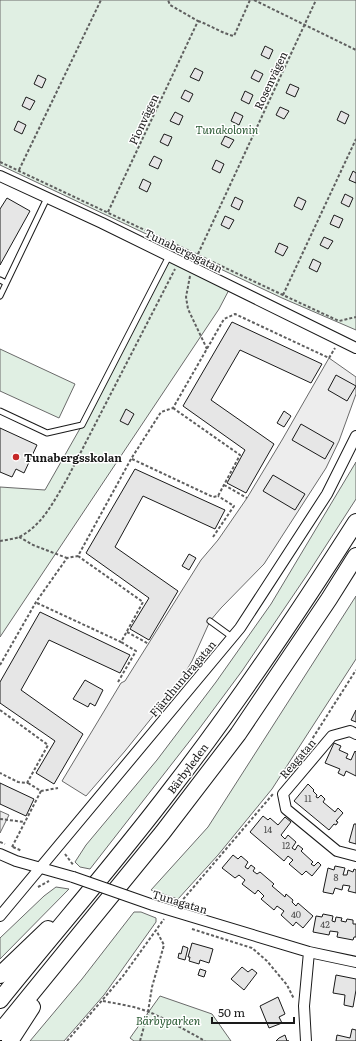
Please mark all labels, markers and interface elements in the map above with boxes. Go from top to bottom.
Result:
street label: Rosenvägen [250,48,290,112]
street label: Pionvägen [124,91,162,147]
park label: Tunakolonin [196,121,259,137]
street label: Tunabergsgatan [142,224,226,276]
place label: Tunabergsskolan [24,449,122,465]
marker: Tunabergsskolan [11,452,21,462]
street label: Fjärdhundragatan [145,636,219,720]
street label: Reagatan [275,735,319,781]
street label: Bärbyleden [163,739,211,797]
house number: 11 [304,791,312,805]
house number: 14 [264,822,272,836]
house number: 12 [282,838,291,852]
house number: 8 [334,870,339,884]
street label: Tunagatan [150,885,210,917]
house number: 40 [291,907,301,921]
house number: 42 [320,917,330,931]
scale bar [212,999,294,1025]
text: 50 m [218,1003,245,1021]
park label: Bärbyparken [136,1012,201,1028]

